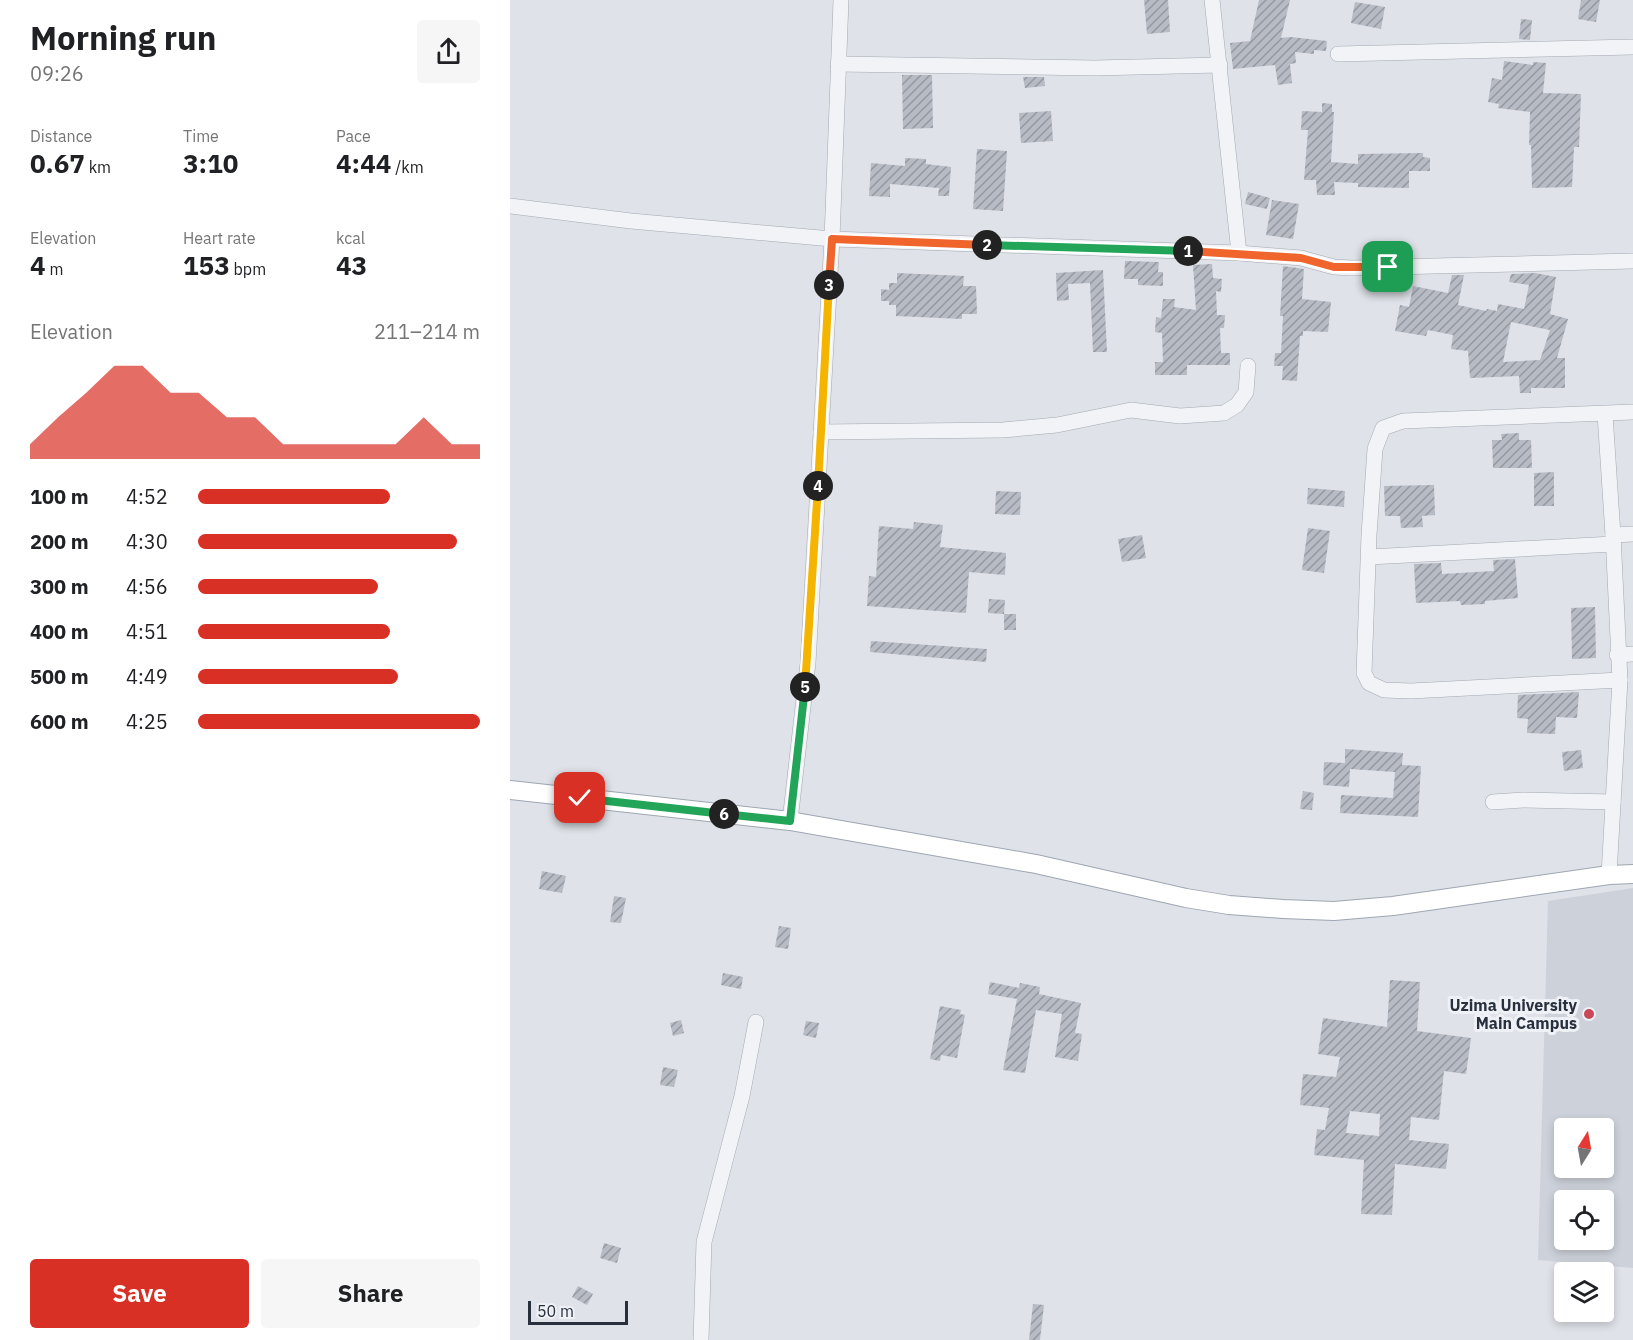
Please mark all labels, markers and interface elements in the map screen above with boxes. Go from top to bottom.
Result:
text: Morning run [30,16,216,59]
button: share [417,20,480,83]
text: 09:26 [30,60,84,87]
text: Distance [30,126,92,146]
text: Time [183,126,219,146]
text: Pace [336,126,371,146]
text: 0.67 [30,146,85,180]
text: 3:10 [183,146,238,180]
text: 4:44 [336,146,391,180]
text: km [85,157,111,177]
text: /km [391,157,424,177]
text: Elevation [30,228,96,248]
text: Heart rate [183,228,256,248]
text: kcal [336,228,365,248]
pin: 2 [972,230,1002,260]
text: 2 [982,235,992,255]
pin: 1 [1173,236,1203,266]
text: 1 [1183,241,1193,261]
pin [1362,241,1413,292]
text: 4 [30,248,46,282]
text: 153 [183,248,230,282]
text: 43 [336,248,367,282]
icon: arrive [1371,250,1404,283]
text: m [46,259,63,279]
text: bpm [230,259,266,279]
pin: 3 [814,270,844,300]
text: 3 [824,275,834,295]
text: Elevation [30,318,113,345]
text: 211–214 m [374,318,480,345]
pin: 4 [803,471,833,501]
text: 4 [813,476,823,496]
text: 100 m [30,483,89,510]
text: 4:52 [126,483,168,510]
text: 200 m [30,528,89,555]
text: 4:30 [126,528,168,555]
text: 300 m [30,573,89,600]
text: 4:56 [126,573,168,600]
text: 400 m [30,618,89,645]
text: 4:51 [126,618,168,645]
text: 500 m [30,663,89,690]
text: 4:49 [126,663,168,690]
pin: 5 [790,672,820,702]
text: 5 [800,677,810,697]
text: 600 m [30,708,89,735]
text: 4:25 [126,708,168,735]
pin [554,772,605,823]
icon: check [563,781,596,814]
pin: 6 [709,799,739,829]
text: 6 [719,804,729,824]
place label: Uzima University Main Campus [1449,995,1577,1033]
marker: Uzima University Main Campus [1582,1007,1596,1021]
north arrow [1554,1118,1614,1178]
map controls [1554,1118,1614,1322]
button: locate [1554,1190,1614,1250]
button: Save [30,1259,249,1328]
button: Share [261,1259,480,1328]
button: layers [1554,1262,1614,1322]
scale bar [528,1298,628,1326]
text: 50 m [537,1301,574,1321]

